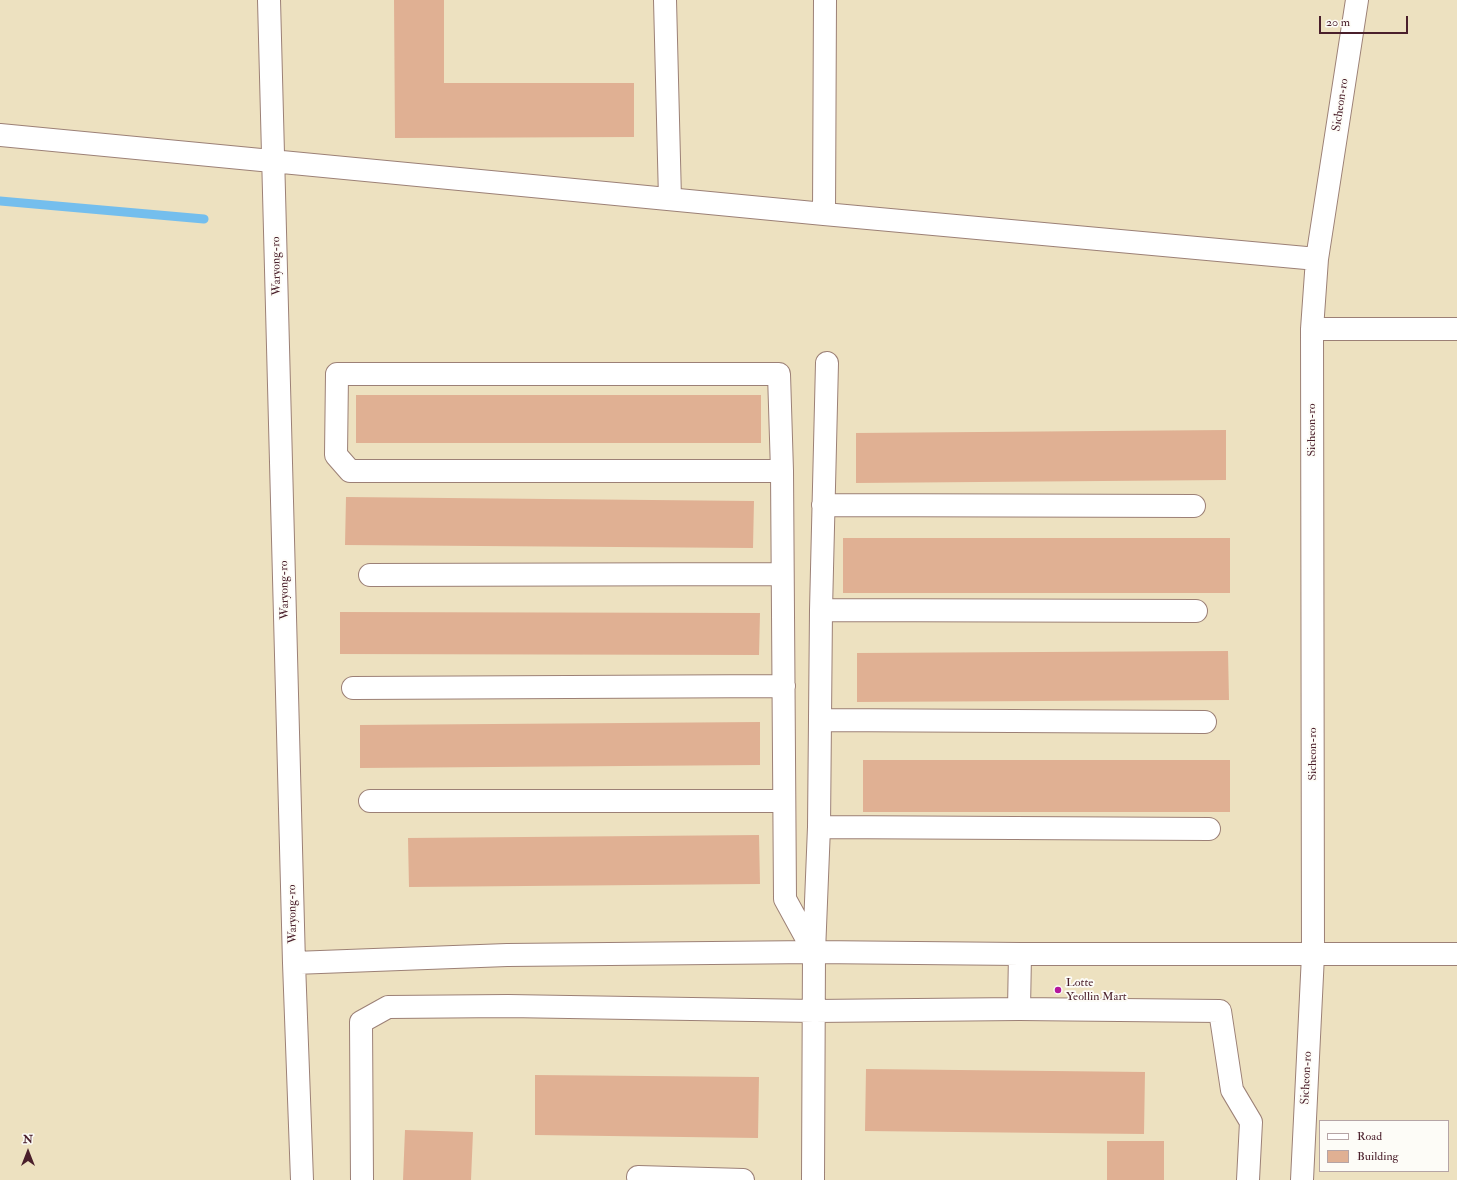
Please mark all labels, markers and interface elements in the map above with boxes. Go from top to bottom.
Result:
scale bar [1321,8,1410,34]
text: 20 m [1326,15,1350,30]
street label: Sicheon-ro [1330,78,1352,132]
street label: Waryong-ro [269,236,285,296]
street label: Sicheon-ro [1305,403,1319,457]
street label: Waryong-ro [277,560,293,620]
street label: Sicheon-ro [1306,727,1320,781]
street label: Waryong-ro [285,884,301,944]
place label: Lotte Yeollin Mart [1066,976,1127,1004]
marker: Lotte Yeollin Mart [1053,985,1063,995]
street label: Sicheon-ro [1298,1051,1316,1105]
legend [1319,1120,1449,1172]
text: Road [1357,1129,1382,1144]
north arrow [8,1132,48,1172]
text: N [23,1133,33,1146]
text: Building [1357,1149,1398,1164]

